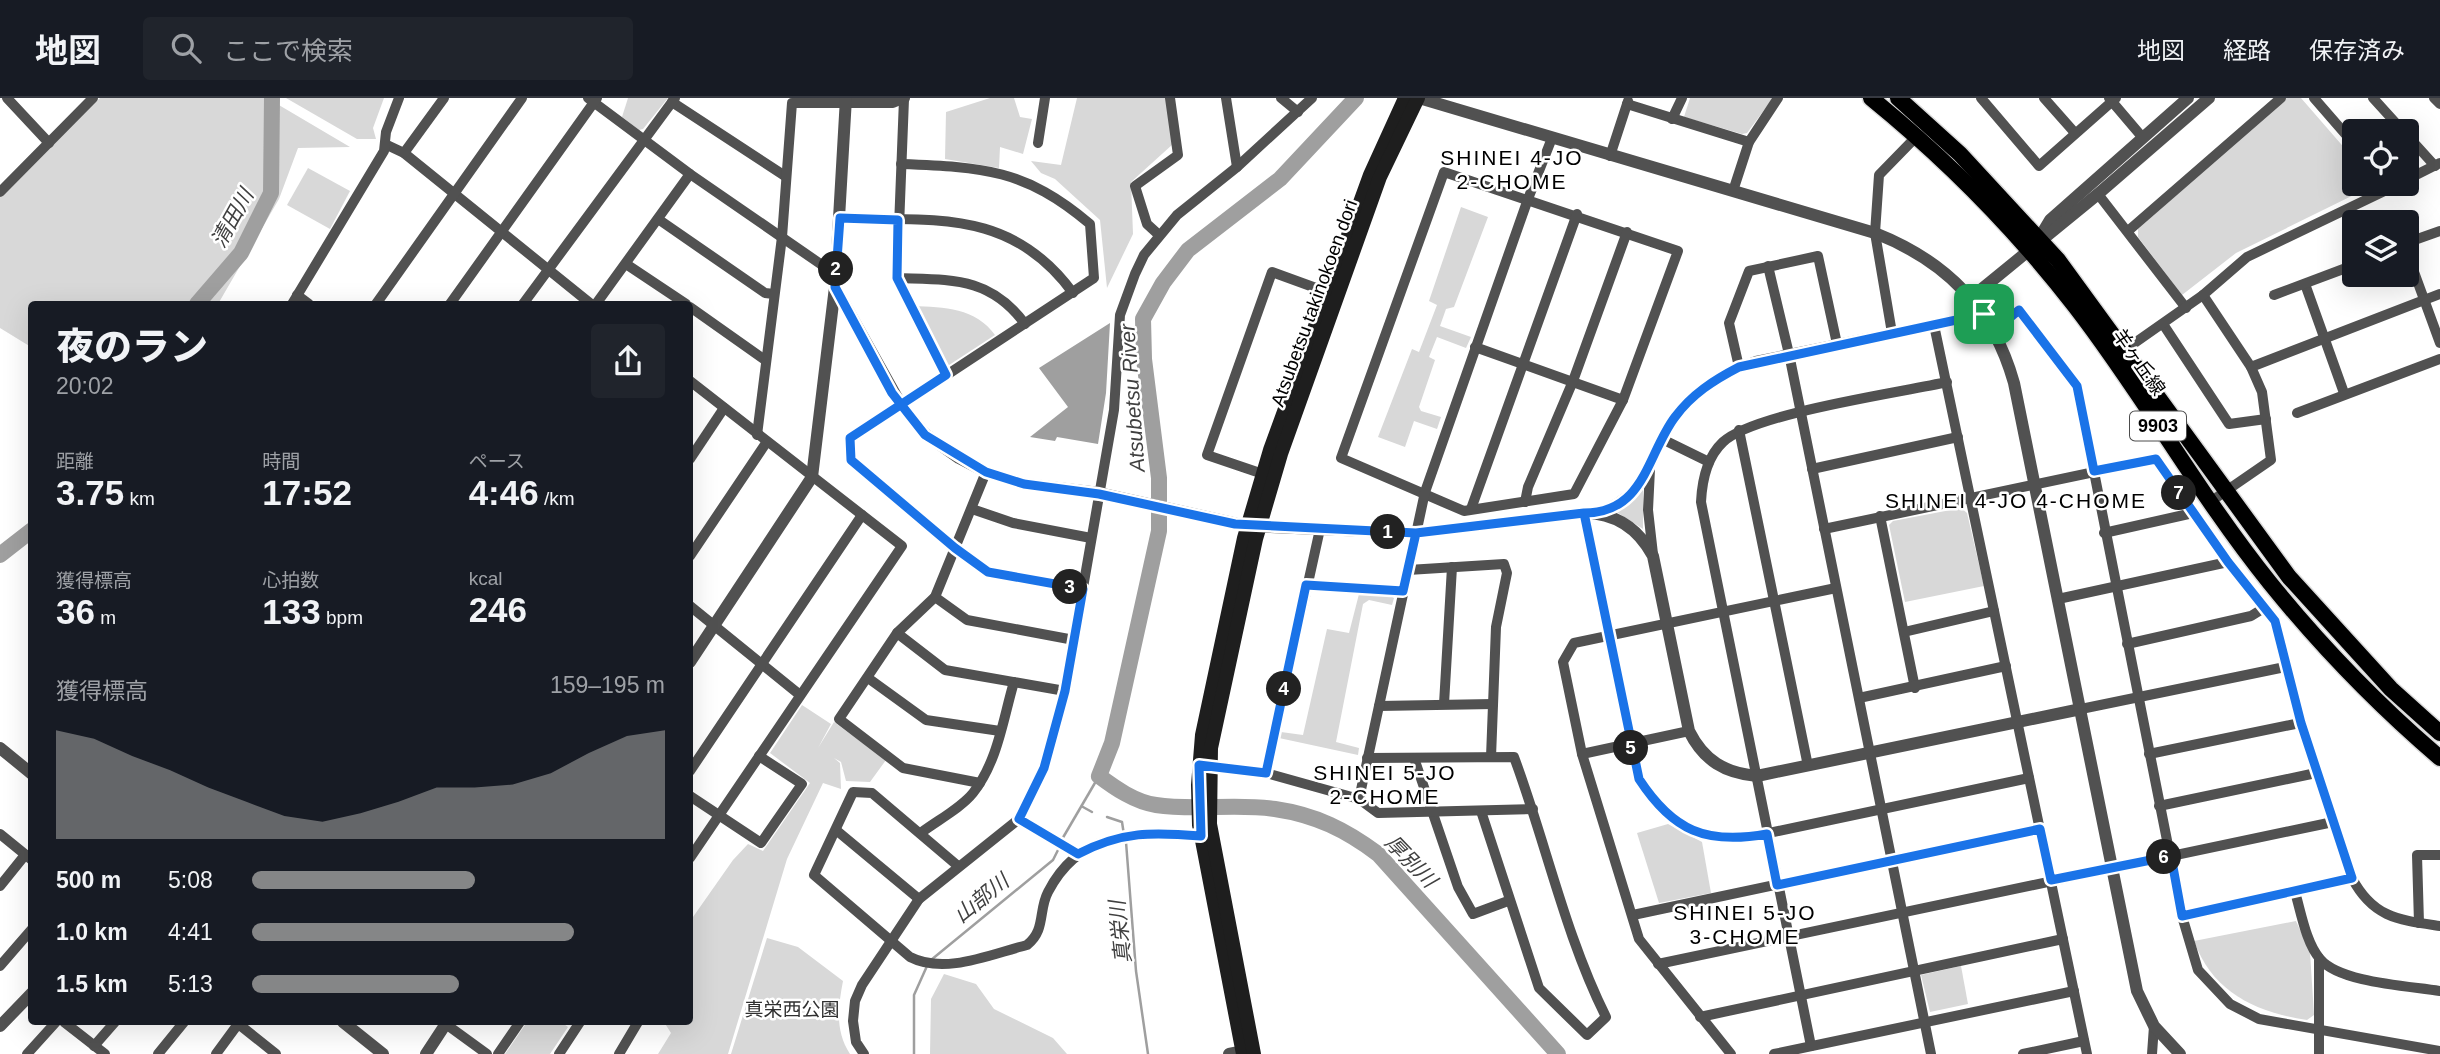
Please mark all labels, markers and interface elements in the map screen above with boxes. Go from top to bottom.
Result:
search box [143,17,633,80]
icon: search [167,29,205,67]
text: 地図 [35,32,101,69]
text: ここで検索 [223,36,353,66]
text: 地図 [2137,37,2185,64]
text: 経路 [2223,37,2271,64]
text: 保存済み [2309,37,2405,64]
map controls [2342,119,2419,287]
button: locate [2342,119,2419,196]
district label: SHINEI 4-JO 2-CHOME [1440,146,1584,193]
water label: 清田川 [207,183,258,251]
street label: Atsubetsu takinokoen dori [1267,197,1361,409]
button: layers [2342,210,2419,287]
pin: 2 [818,252,854,286]
text: 2 [830,258,841,279]
pin [1954,284,2014,344]
icon: arrive [1965,295,2003,333]
water label: Atsubetsu River [1115,322,1149,475]
button: share [591,324,665,398]
street label: 羊ヶ丘線 [2109,325,2169,399]
text: 夜のラン [56,326,208,368]
text: 20:02 [56,373,114,399]
road number: 9903 [2130,412,2186,440]
text: 距離 [56,451,94,472]
text: 時間 [262,451,300,472]
text: ペース [469,451,525,472]
text: 3.75 [56,473,124,512]
text: 17:52 [262,473,352,512]
text: 4:46 [469,473,539,512]
pin: 7 [2162,476,2196,510]
text: 7 [2173,482,2184,503]
text: km [124,488,155,509]
text: /km [539,488,575,509]
district label: SHINEI 4-JO 4-CHOME [1885,489,2147,512]
pin: 1 [1370,514,1406,550]
text: 1 [1382,521,1393,542]
text: kcal [469,568,502,589]
text: 獲得標高 [56,570,132,591]
text: 心拍数 [262,570,319,591]
pin: 3 [1052,570,1088,604]
text: 3 [1064,576,1075,597]
text: 246 [469,590,527,629]
text: 36 [56,592,95,631]
text: 133 [262,592,321,631]
text: m [95,607,116,628]
text: bpm [321,607,363,628]
text: 159–195 m [550,672,665,698]
pin: 4 [1266,672,1302,706]
text: 獲得標高 [56,678,148,704]
text: 4 [1278,678,1289,699]
pin: 5 [1614,730,1648,766]
text: 5 [1625,737,1636,758]
district label: SHINEI 5-JO 2-CHOME [1313,761,1457,808]
water label: 厚別川 [1381,830,1443,893]
pin: 6 [2146,840,2182,874]
text: 6 [2158,846,2169,867]
text: 500 m [56,867,121,893]
text: 5:08 [168,867,213,893]
water label: 山部川 [949,868,1014,927]
water label: 真栄川 [1105,897,1135,965]
district label: SHINEI 5-JO 3-CHOME [1673,901,1817,948]
text: 1.0 km [56,919,128,945]
text: 4:41 [168,919,213,945]
text: 1.5 km [56,971,128,997]
text: 5:13 [168,971,213,997]
park label: 真栄西公園 [744,999,840,1020]

